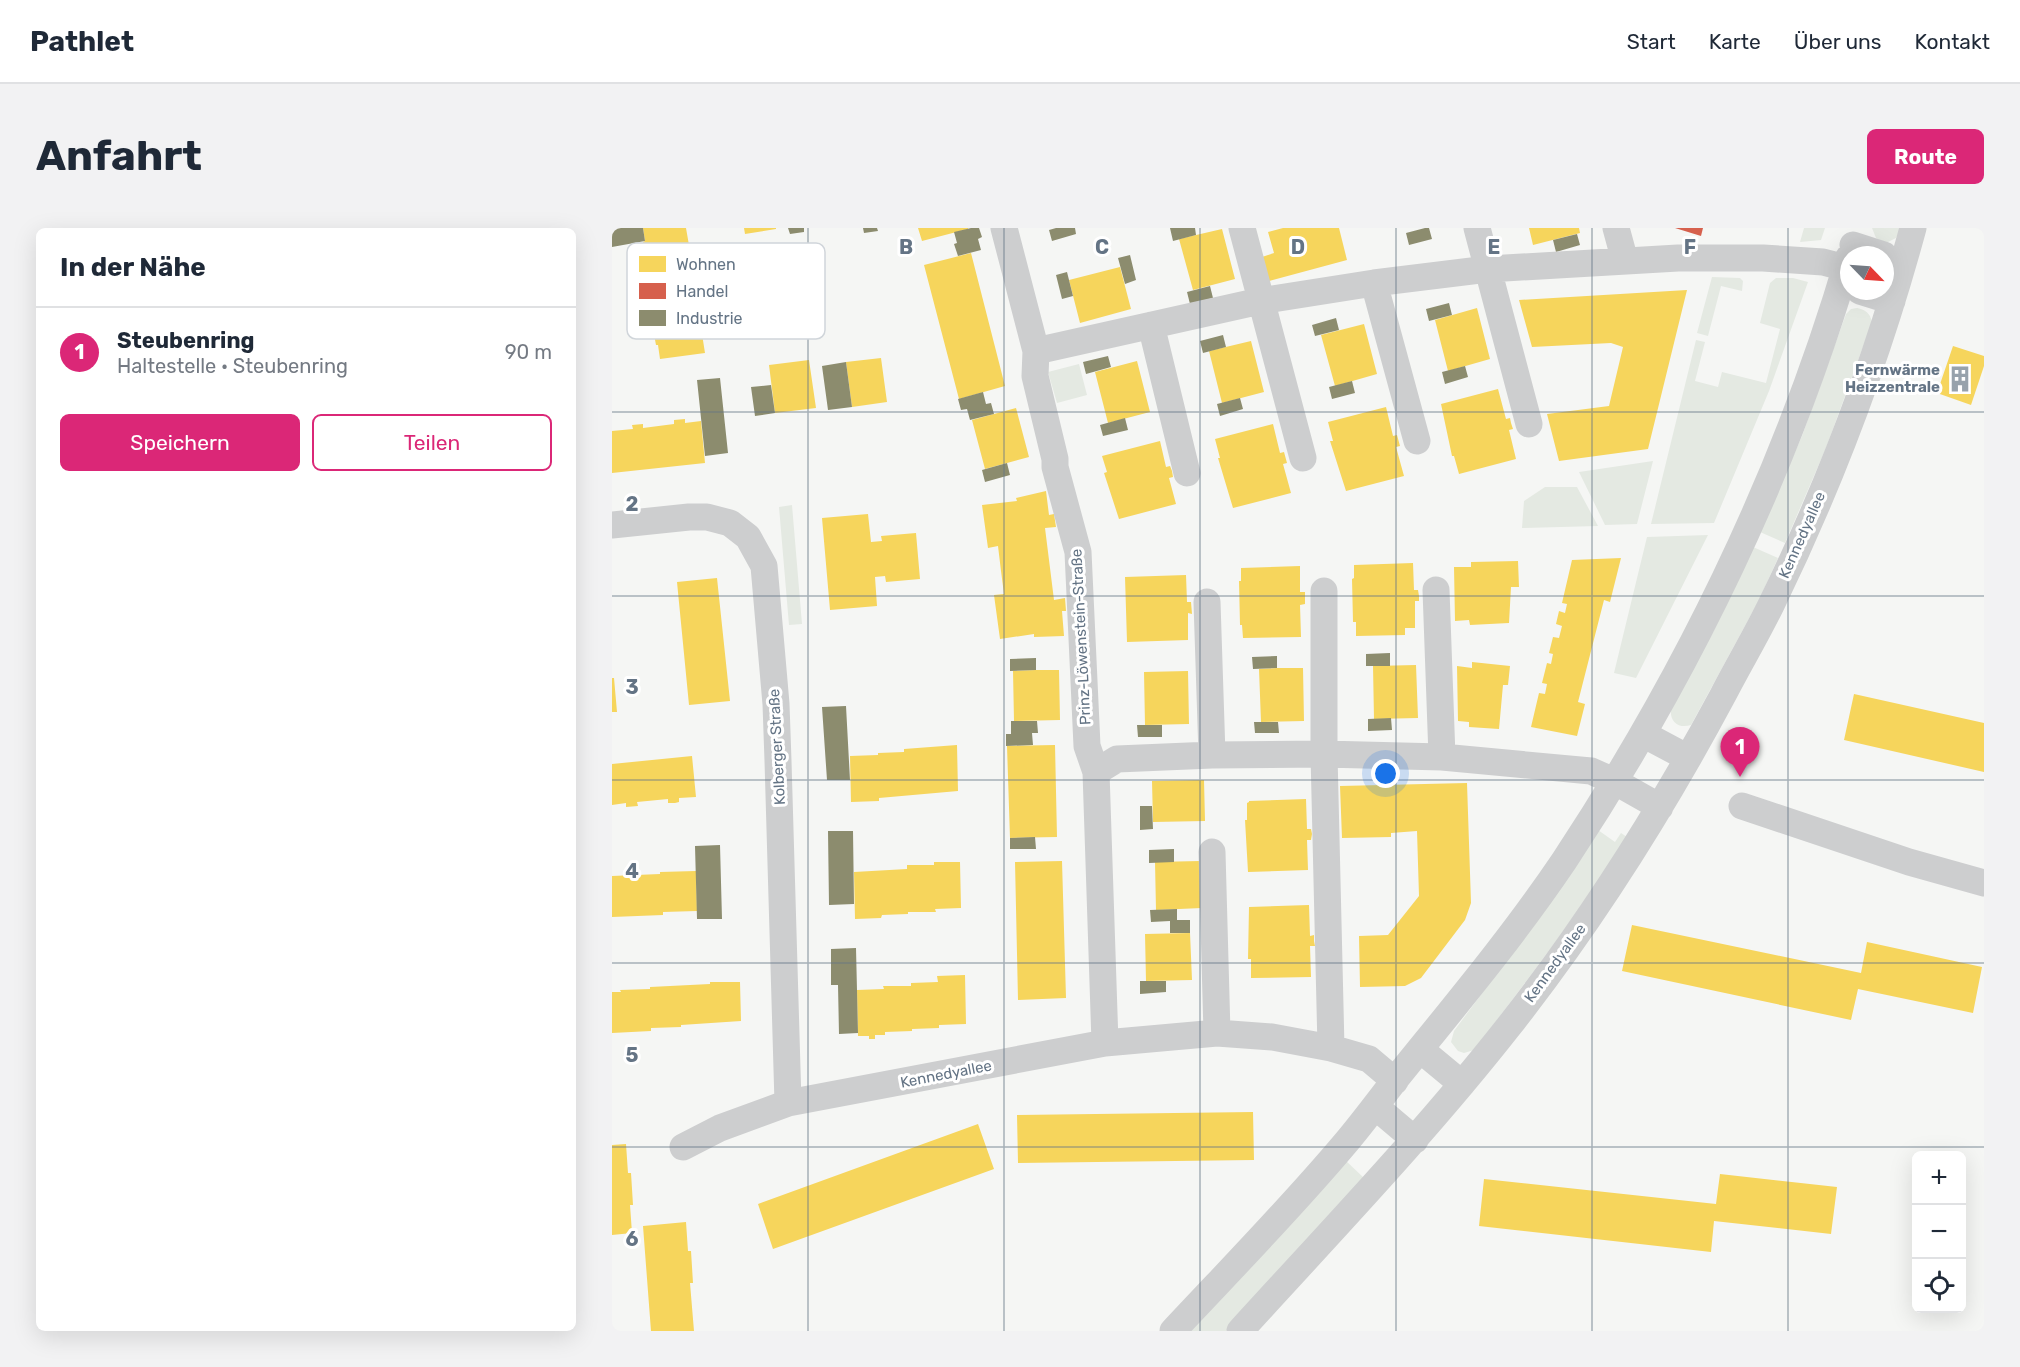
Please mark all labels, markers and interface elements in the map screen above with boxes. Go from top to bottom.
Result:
text: Pathlet [30,25,134,58]
text: Start [1627,29,1676,54]
text: Karte [1709,29,1761,54]
text: Über uns [1794,29,1882,54]
text: Kontakt [1915,29,1990,54]
button: Route [1867,129,1984,184]
text: Anfahrt [36,131,202,181]
text: B [899,235,913,259]
text: C [1095,235,1109,259]
text: D [1291,235,1305,259]
text: E [1488,235,1500,259]
text: F [1684,235,1696,259]
legend [627,243,825,339]
north arrow [1840,246,1894,300]
text: In der Nähe [60,252,206,283]
text: Wohnen [676,255,736,274]
text: Handel [676,282,728,301]
text: Industrie [676,309,743,328]
text: Steubenring [117,327,255,354]
text: 1 [75,340,84,364]
text: 90 m [505,340,552,364]
text: Haltestelle · Steubenring [117,354,348,378]
place label: Fernwärme Heizzentrale [1845,361,1940,396]
building icon: Fernwärme Heizzentrale [1945,364,1975,394]
button: Speichern [60,414,300,471]
button: Teilen [312,414,552,471]
street label: Kennedyallee [1775,489,1829,581]
text: 2 [626,492,639,516]
street label: Prinz-Löwenstein-Straße [1067,548,1095,726]
text: 3 [625,675,639,699]
street label: Kolberger Straße [765,688,789,806]
pin: 1 [1720,728,1760,777]
your location [1371,759,1400,788]
text: 4 [625,859,639,883]
street label: Kennedyallee [1520,920,1590,1006]
text: 5 [626,1043,639,1067]
street label: Kennedyallee [899,1056,993,1092]
map controls [1912,1151,1966,1313]
button: + [1912,1151,1966,1205]
button: − [1912,1205,1966,1259]
text: 6 [625,1227,639,1251]
button: locate [1912,1259,1966,1313]

